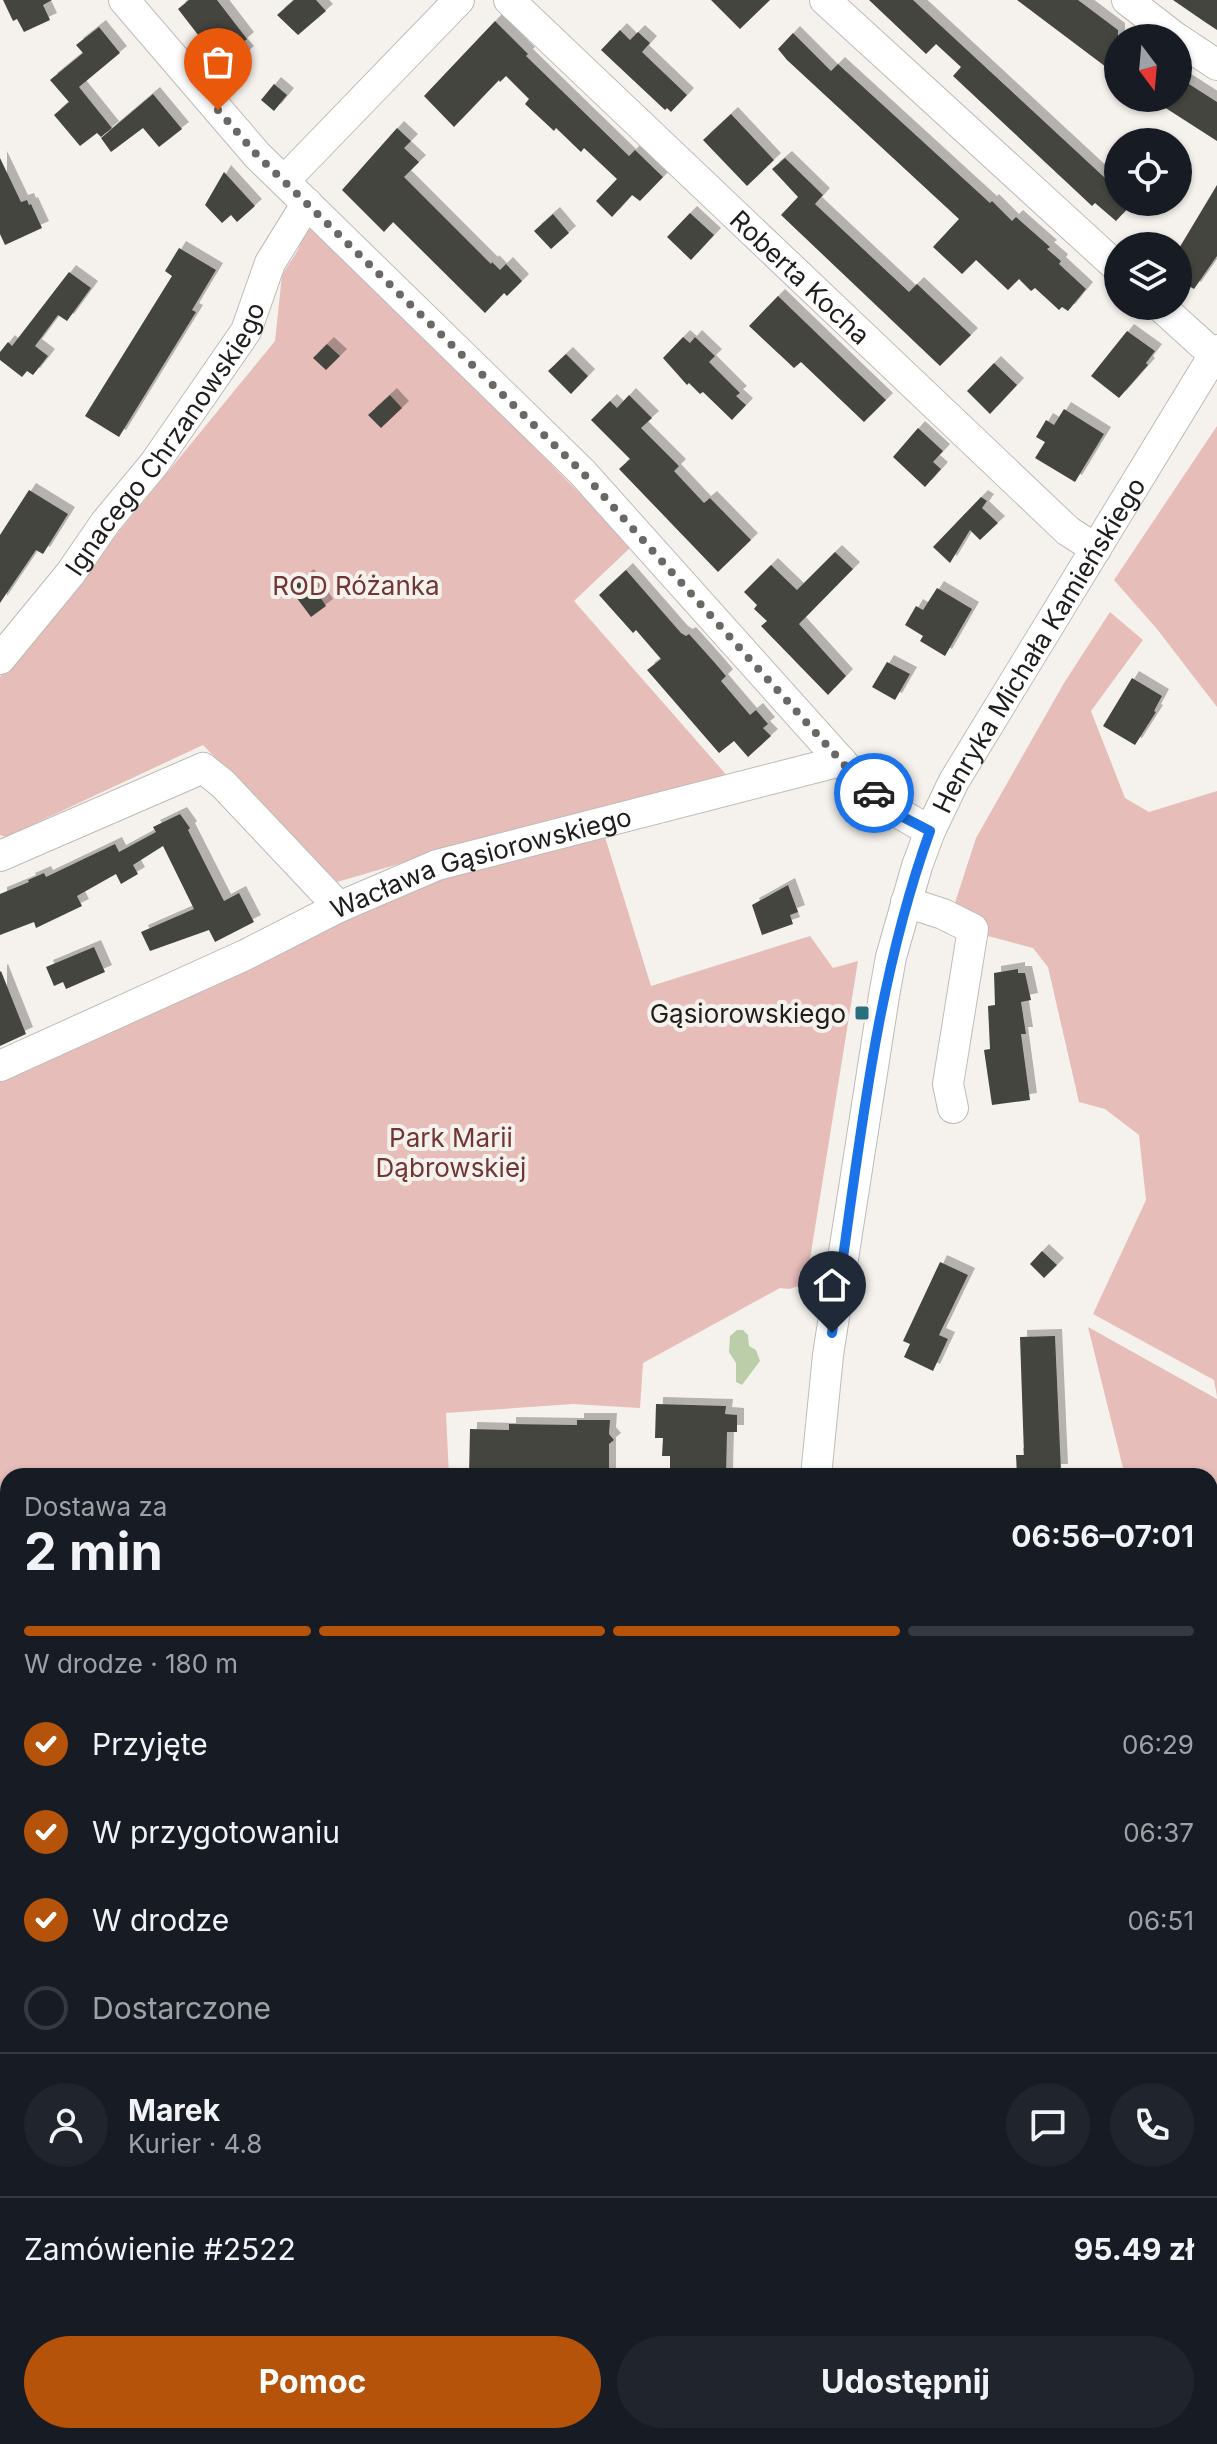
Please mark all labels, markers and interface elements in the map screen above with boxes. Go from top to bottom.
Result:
north arrow [1104,24,1192,112]
map controls [1104,24,1192,320]
pin [184,28,252,110]
icon: bag [196,40,240,84]
button: locate [1104,128,1192,216]
street label: Roberta Kocha [724,203,877,350]
button: layers [1104,232,1192,320]
street label: Ignacego Chrzanowskiego [58,298,270,581]
street label: Henryka Michała Kamieńskiego [926,471,1151,818]
park label: ROD Różanka [272,570,440,601]
courier [834,753,914,833]
icon: car [852,771,896,815]
street label: Wacława Gąsiorowskiego [326,800,635,924]
place label: Gąsiorowskiego [650,998,846,1029]
marker: Gąsiorowskiego [853,1004,871,1022]
park label: Park Marii Dąbrowskiej [376,1122,526,1183]
pin [798,1251,866,1333]
icon: home [810,1263,854,1307]
text: Dostawa za [24,1491,167,1522]
text: 06:56–07:01 [1011,1518,1194,1554]
text: 2 min [24,1520,163,1583]
text: W drodze · 180 m [24,1648,238,1679]
icon: check [24,1722,68,1766]
text: Przyjęte [92,1726,208,1762]
text: 06:29 [1122,1729,1194,1760]
icon: check [24,1810,68,1854]
text: W przygotowaniu [92,1814,340,1850]
text: 06:37 [1123,1817,1194,1848]
icon: check [24,1898,68,1942]
text: W drodze [92,1902,229,1938]
text: 06:51 [1128,1905,1194,1936]
text: Dostarczone [92,1990,271,2026]
button: person [24,2083,108,2167]
button: chat [1006,2083,1090,2167]
button: phone [1110,2083,1194,2167]
text: Marek [128,2092,220,2128]
text: Kurier · 4.8 [128,2128,262,2159]
text: Zamówienie #2522 [24,2231,296,2267]
text: 95.49 zł [1074,2231,1194,2267]
button: Pomoc [24,2336,601,2428]
button: Udostępnij [617,2336,1194,2428]

